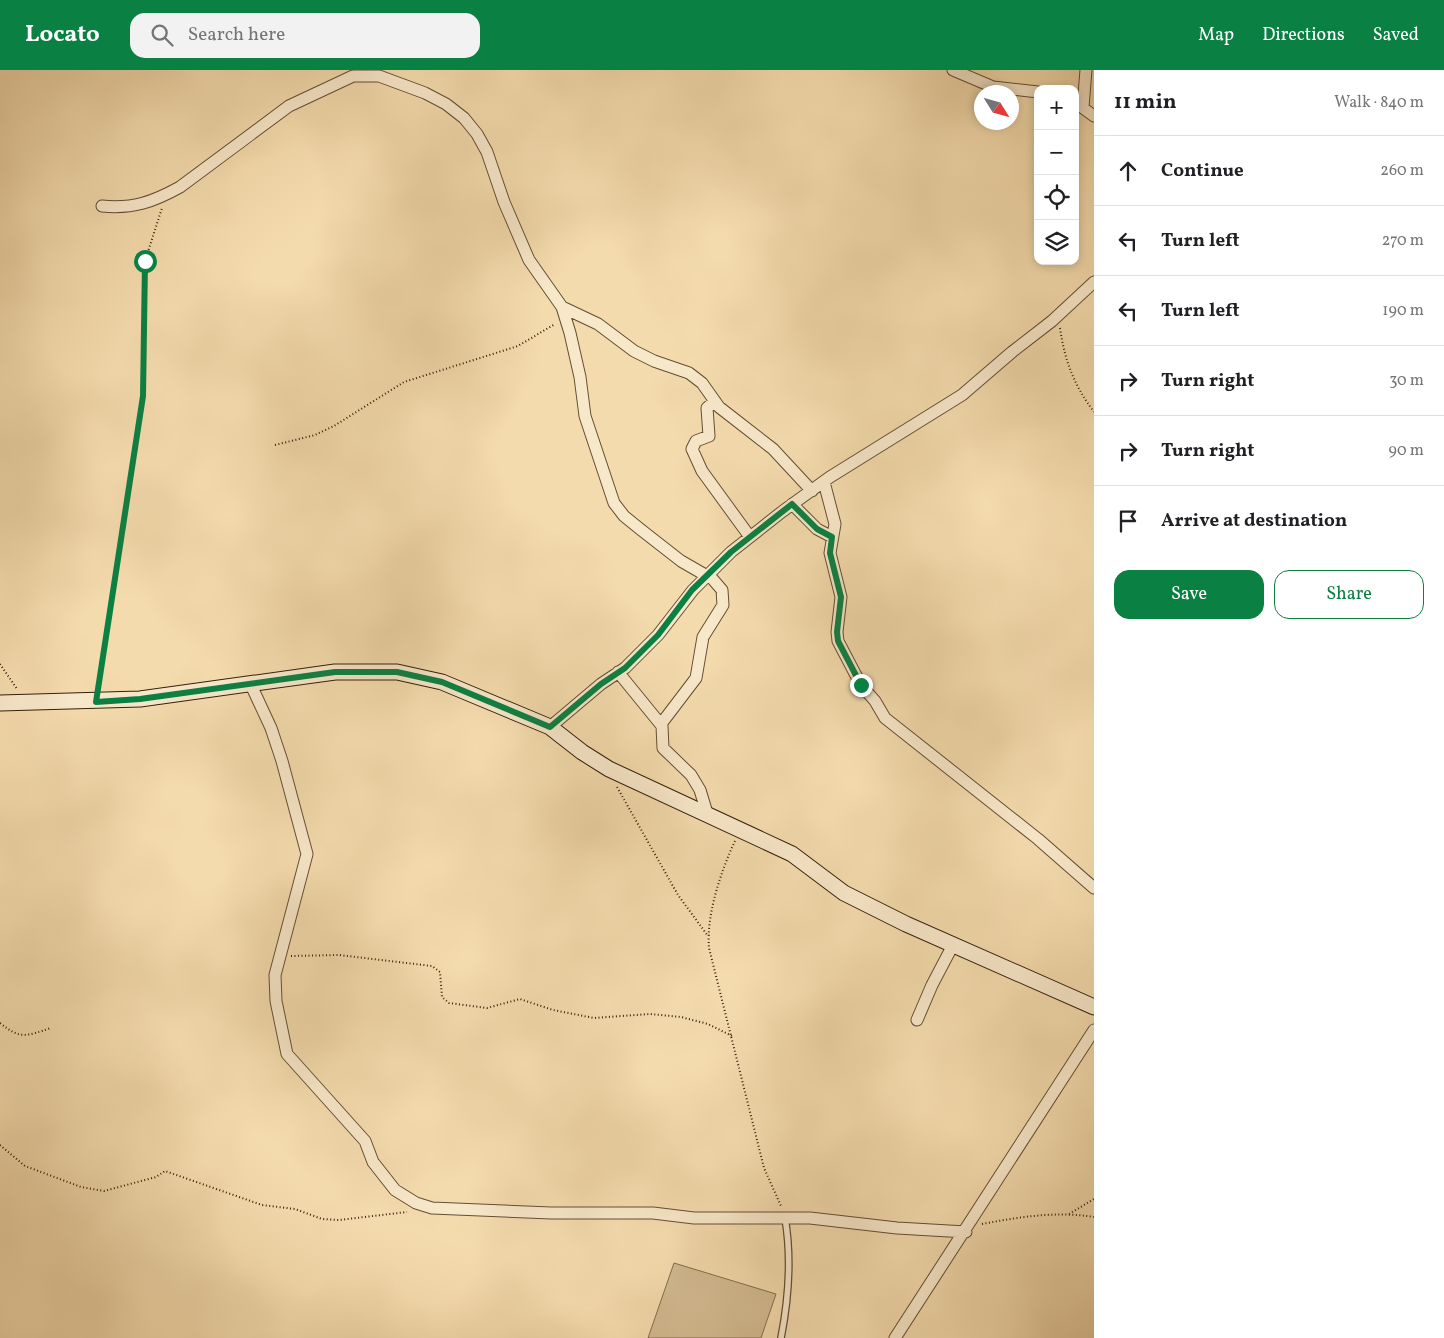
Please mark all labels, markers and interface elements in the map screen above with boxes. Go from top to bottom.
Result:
search box [130,13,480,58]
text: Locato [25,18,100,52]
icon: search [148,21,176,49]
text: Search here [188,22,285,48]
text: Map [1198,23,1234,48]
text: Directions [1262,23,1345,48]
text: Saved [1373,23,1419,48]
north arrow [974,85,1019,130]
map controls [1034,85,1079,265]
button: + [1034,85,1079,130]
text: 11 min [1114,88,1177,117]
text: Walk · 840 m [1334,92,1424,114]
button: − [1034,130,1079,175]
icon: ahead [1114,157,1142,185]
text: Continue [1161,158,1244,184]
text: 260 m [1380,160,1424,182]
button: locate [1034,175,1079,220]
button: layers [1034,220,1079,265]
icon: left [1114,227,1142,255]
text: Turn left [1161,228,1240,254]
text: 270 m [1382,230,1424,252]
route start [134,250,157,273]
icon: left [1114,297,1142,325]
text: Turn left [1161,298,1240,324]
text: 190 m [1382,300,1424,322]
icon: right [1114,367,1142,395]
text: Turn right [1161,368,1254,394]
text: 30 m [1389,370,1424,392]
icon: right [1114,437,1142,465]
text: Turn right [1161,438,1254,464]
text: 90 m [1388,440,1424,462]
icon: arrive [1114,507,1142,535]
text: Arrive at destination [1161,508,1347,534]
button: Save [1114,570,1264,619]
button: Share [1274,570,1424,619]
route end [850,674,873,697]

